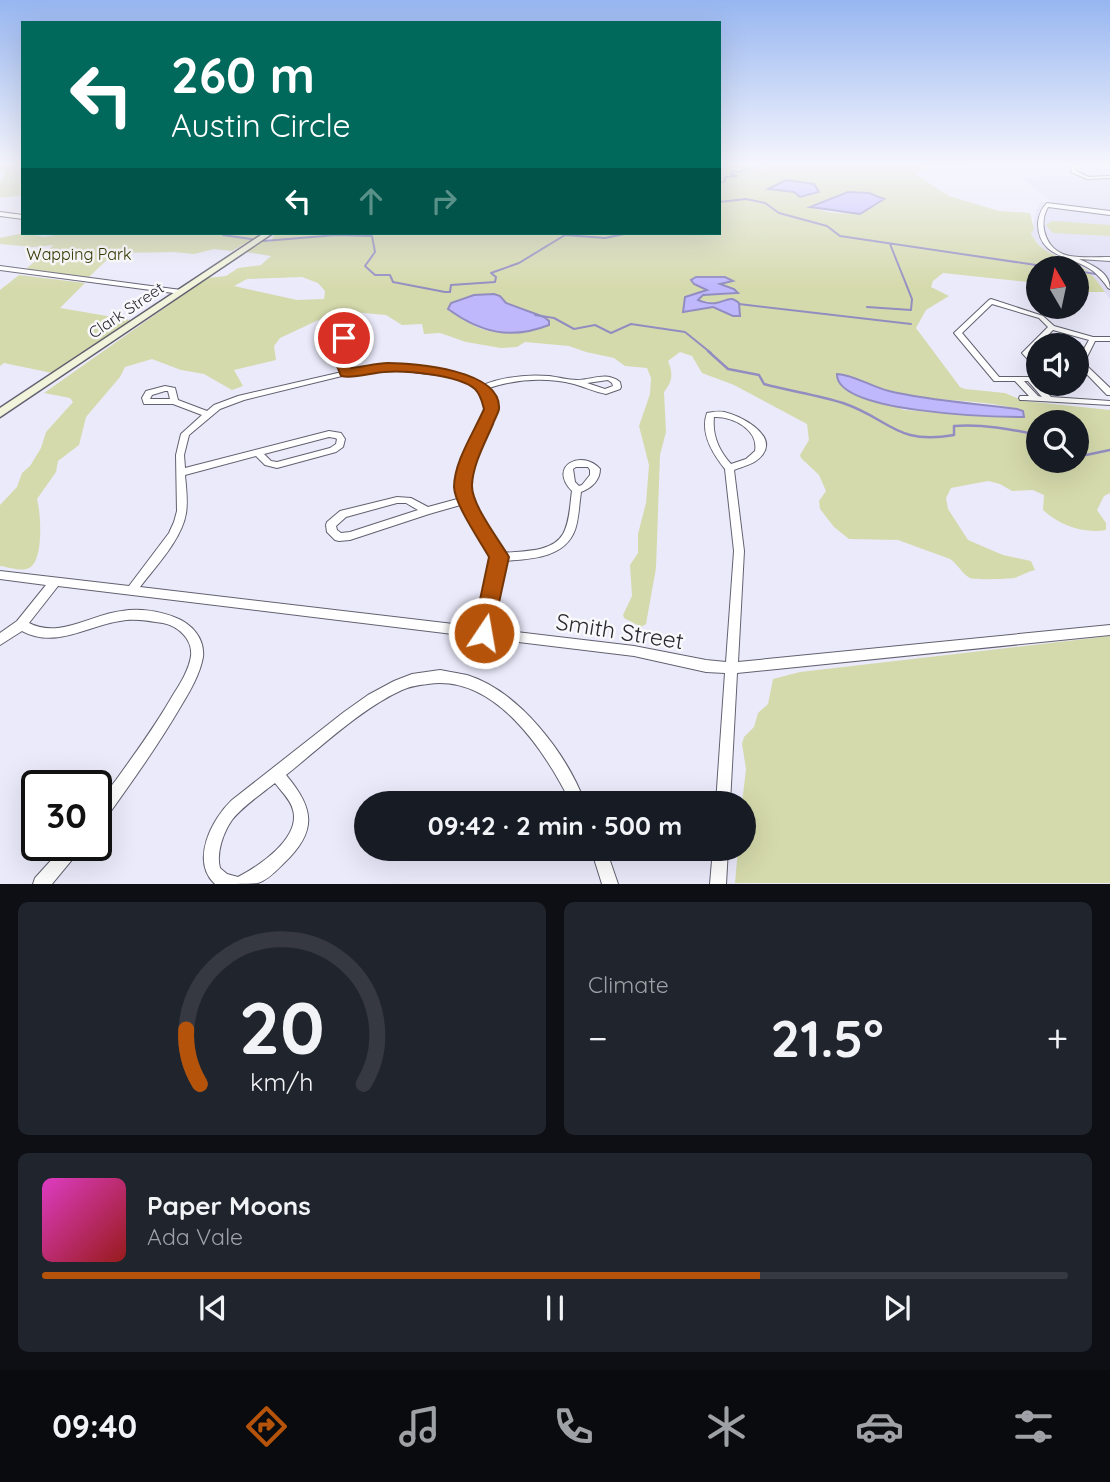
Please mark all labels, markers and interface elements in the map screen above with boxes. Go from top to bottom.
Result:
text: 260 m [171,44,315,105]
icon: left [56,49,147,140]
text: Austin Circle [171,105,351,145]
icon: left [279,182,317,220]
icon: ahead [352,182,390,220]
icon: right [425,182,463,220]
park label: Wapping Park [26,244,132,264]
north arrow [1026,256,1088,318]
map controls [1026,256,1089,473]
street label: Clark Street [84,277,168,343]
pin [314,308,374,368]
icon: arrive [325,319,363,357]
button: sound [1026,333,1089,396]
button: search [1026,410,1089,473]
position arrow [447,596,521,670]
street label: Smith Street [554,607,686,655]
speed limit sign: 30 [21,770,112,861]
text: 09:42 · 2 min · 500 m [428,809,682,842]
text: Climate [588,970,669,999]
text: 20 [239,982,325,1073]
text: 21.5° [771,1005,884,1070]
text: − [588,1014,608,1062]
text: + [1047,1014,1068,1062]
text: km/h [250,1066,314,1097]
text: Paper Moons [147,1189,311,1222]
text: Ada Vale [147,1222,243,1251]
icon: previous [194,1289,232,1327]
icon: pause [536,1289,574,1327]
icon: next [878,1289,916,1327]
icon: directions [242,1402,291,1451]
icon: music [395,1402,444,1451]
icon: phone [549,1402,598,1451]
icon: climate [702,1402,751,1451]
icon: car [855,1402,904,1451]
icon: filters [1009,1402,1058,1451]
text: 09:40 [52,1406,137,1446]

